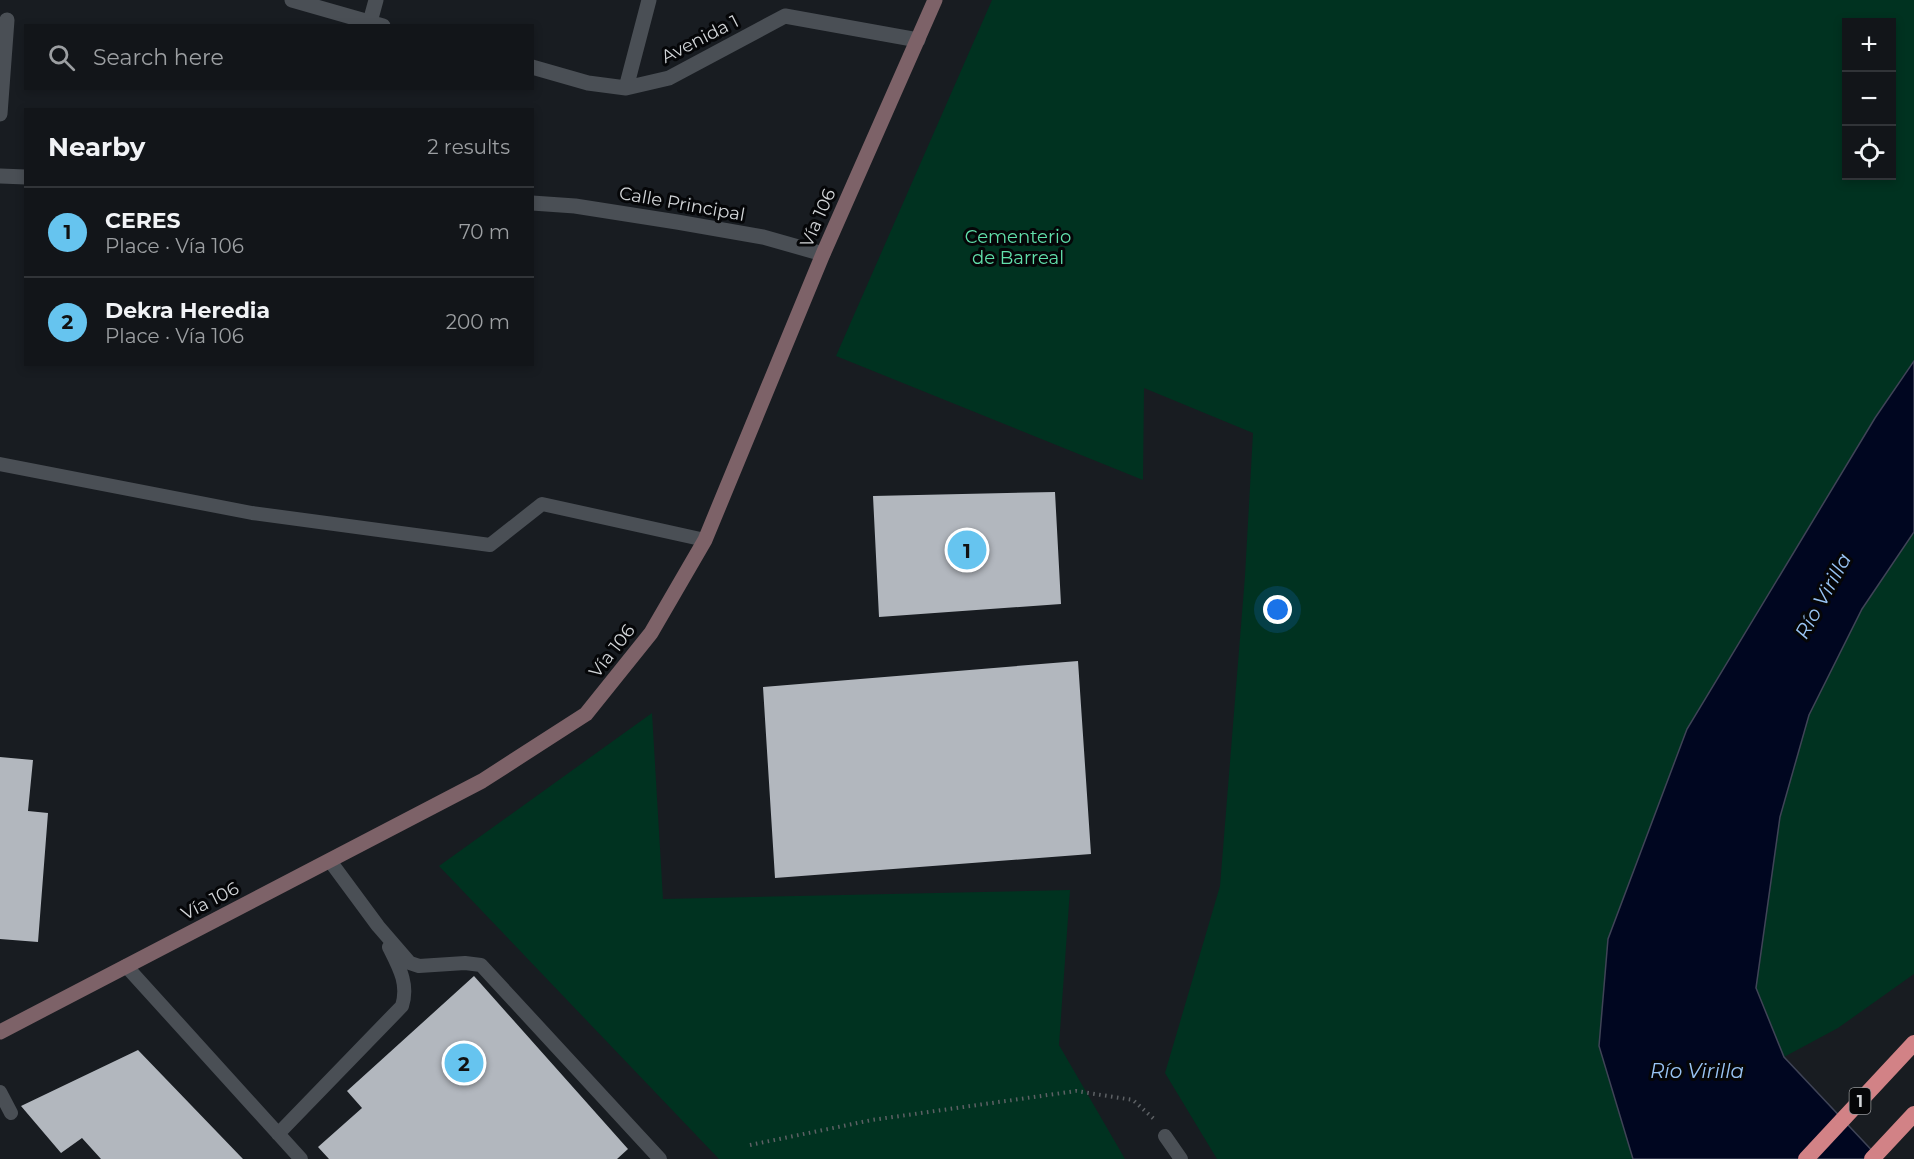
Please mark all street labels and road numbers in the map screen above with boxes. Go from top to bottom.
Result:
street label: Avenida 1 [658,10,742,68]
street label: Calle Principal [617,182,747,226]
street label: Vía 106 [795,185,841,251]
street label: Vía 106 [584,620,640,682]
street label: Vía 106 [177,877,243,925]
road number: 1 [1850,1088,1870,1114]

